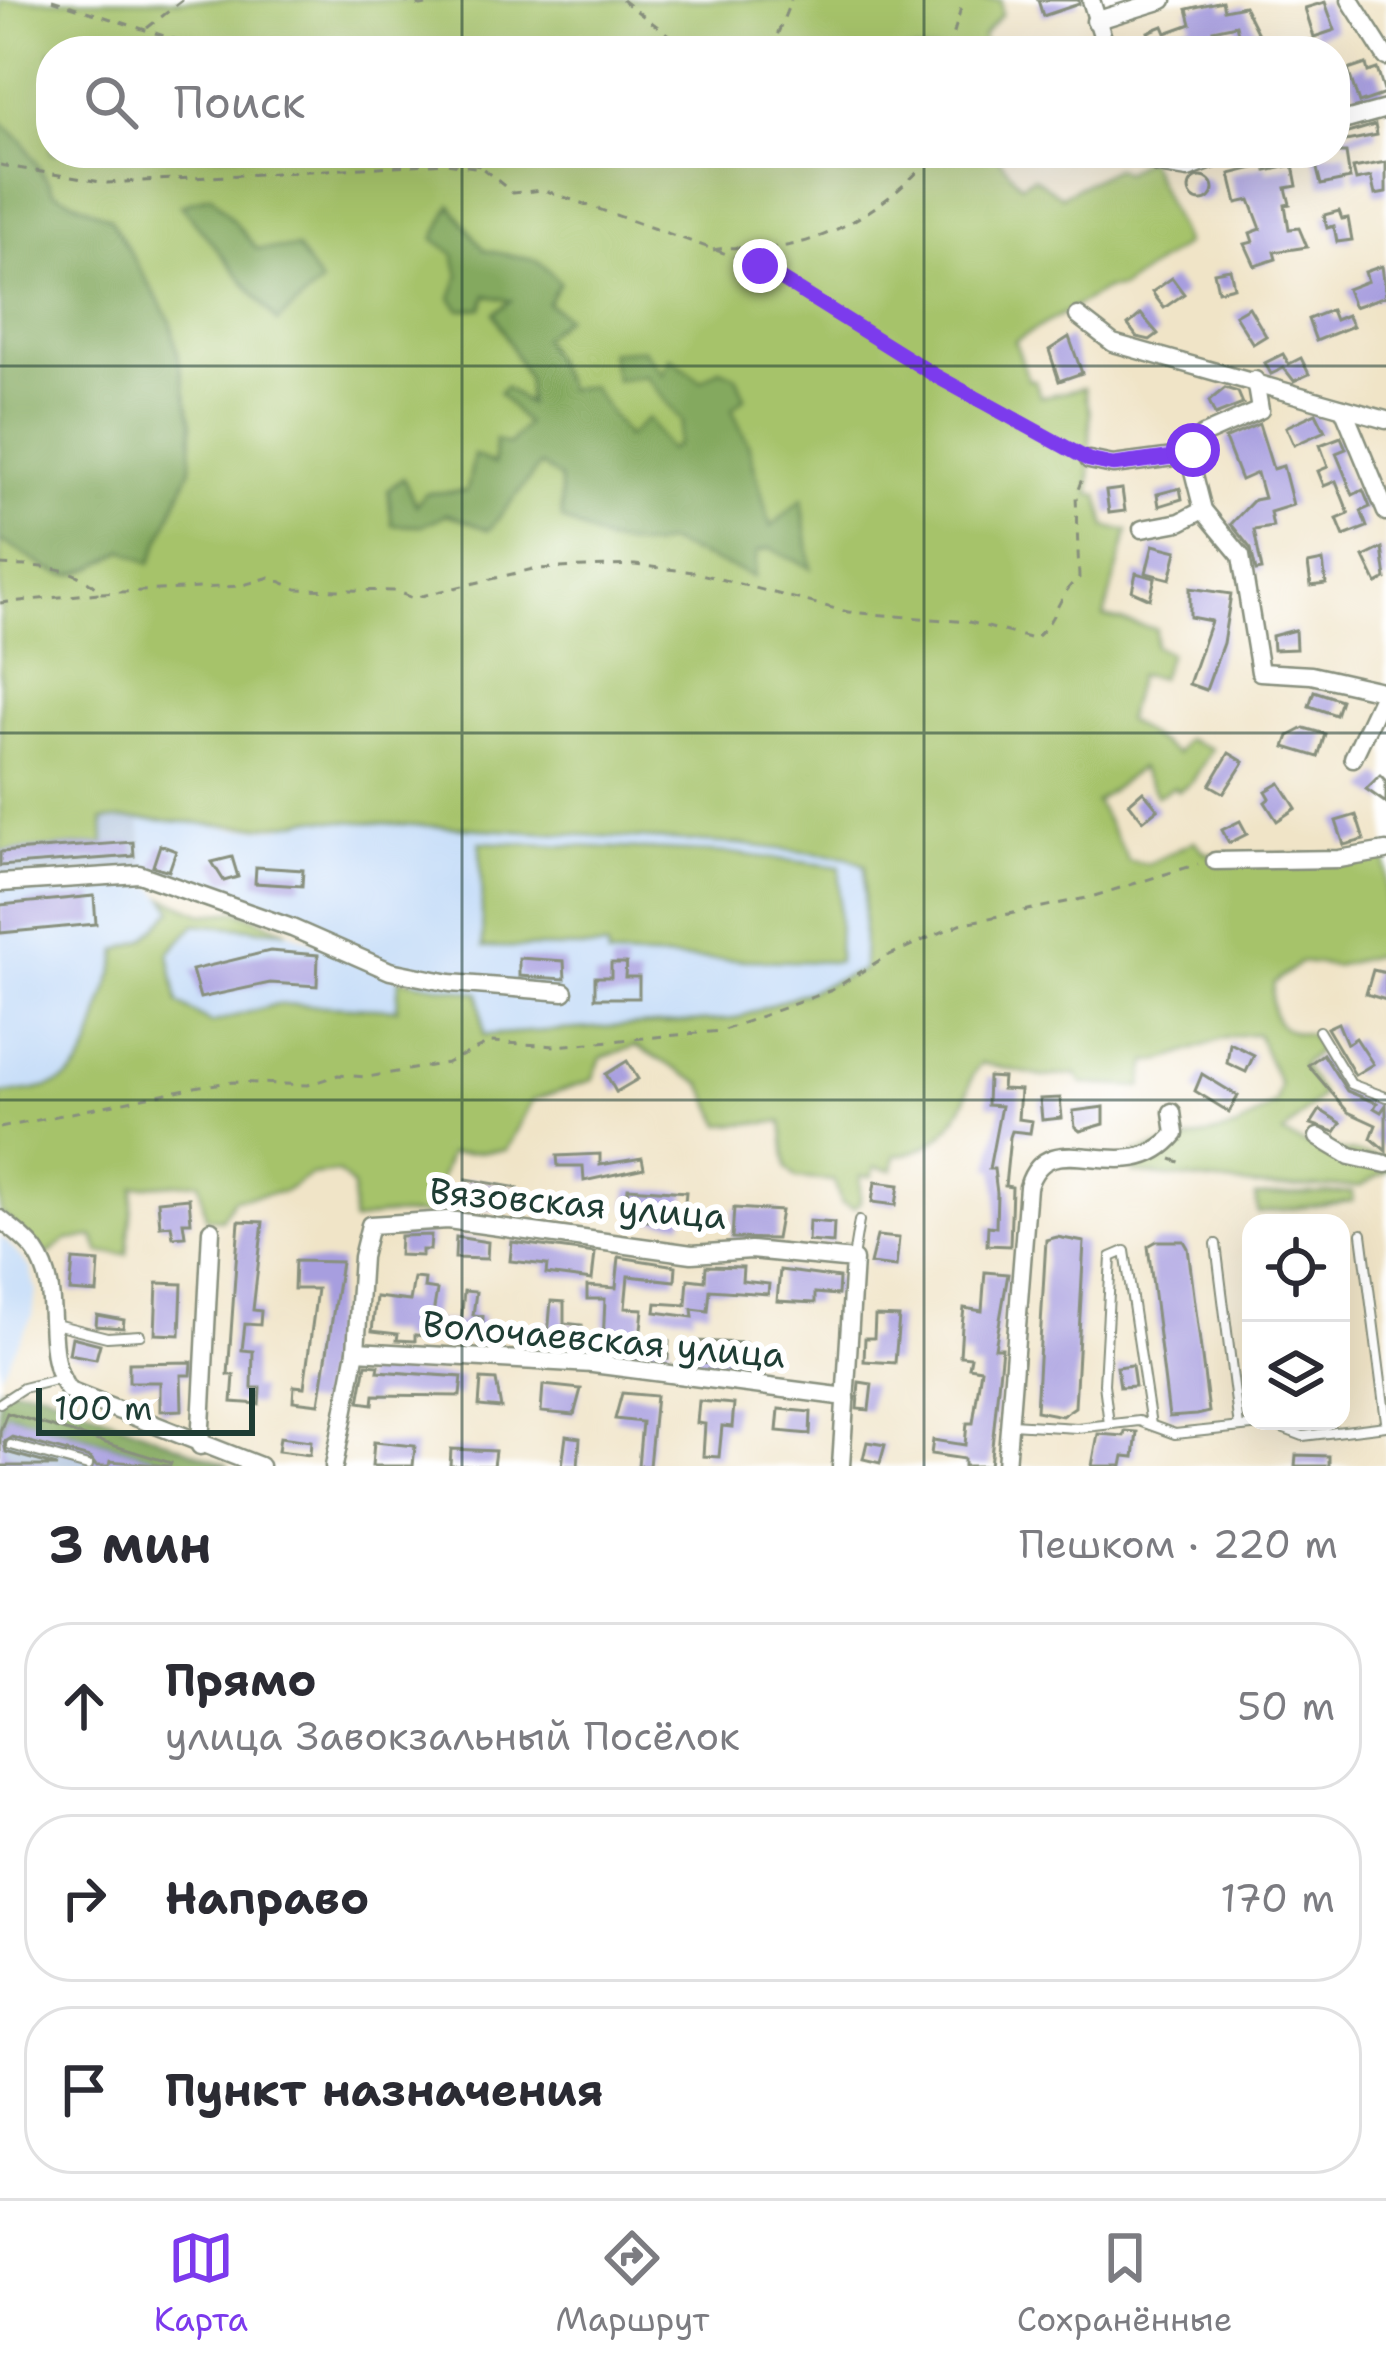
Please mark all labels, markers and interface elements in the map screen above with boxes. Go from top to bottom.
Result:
search box [36,36,1350,168]
icon: search [78,69,144,135]
text: Поиск [174,72,305,132]
route end [733,239,787,293]
route start [1166,423,1220,477]
street label: Вязовская улица [427,1166,729,1241]
map controls [1242,1214,1350,1430]
button: locate [1242,1214,1350,1322]
street label: Волочаевская улица [421,1299,787,1380]
button: layers [1242,1322,1350,1430]
scale bar [36,1382,255,1435]
text: 100 m [54,1386,153,1431]
text: 3 мин [48,1510,212,1578]
text: Пешком · 220 m [1019,1518,1338,1570]
text: Прямо [165,1650,316,1710]
icon: ahead [51,1673,117,1739]
text: 50 m [1237,1680,1335,1732]
text: улица Завокзальный Посёлок [165,1710,740,1762]
icon: right [51,1865,117,1931]
text: Направо [165,1868,369,1928]
text: 170 m [1220,1872,1335,1924]
icon: arrive [51,2057,117,2123]
text: Пункт назначения [165,2060,604,2120]
tab: Карта [154,2225,248,2342]
tab: Маршрут [555,2225,709,2342]
tab: Сохранённые [1017,2225,1232,2342]

